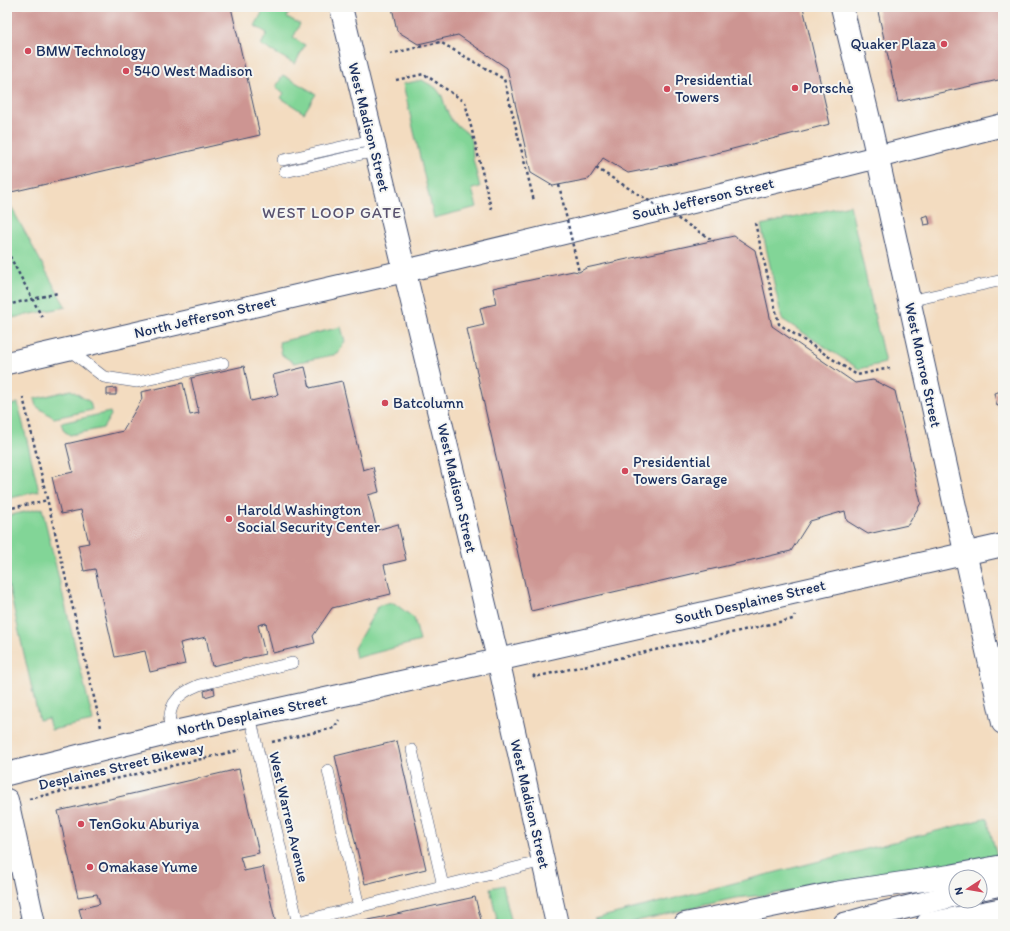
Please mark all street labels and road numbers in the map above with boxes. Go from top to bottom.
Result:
street label: West Madison Street [344,61,394,194]
street label: South Jefferson Street [630,174,776,224]
street label: North Jefferson Street [132,292,278,342]
street label: West Monroe Street [901,301,945,430]
street label: West Madison Street [433,422,481,555]
street label: South Desplaines Street [673,576,827,628]
street label: North Desplaines Street [175,690,329,740]
street label: Desplaines Street Bikeway [37,738,205,794]
street label: West Madison Street [506,738,554,871]
street label: West Warren Avenue [265,750,313,884]

